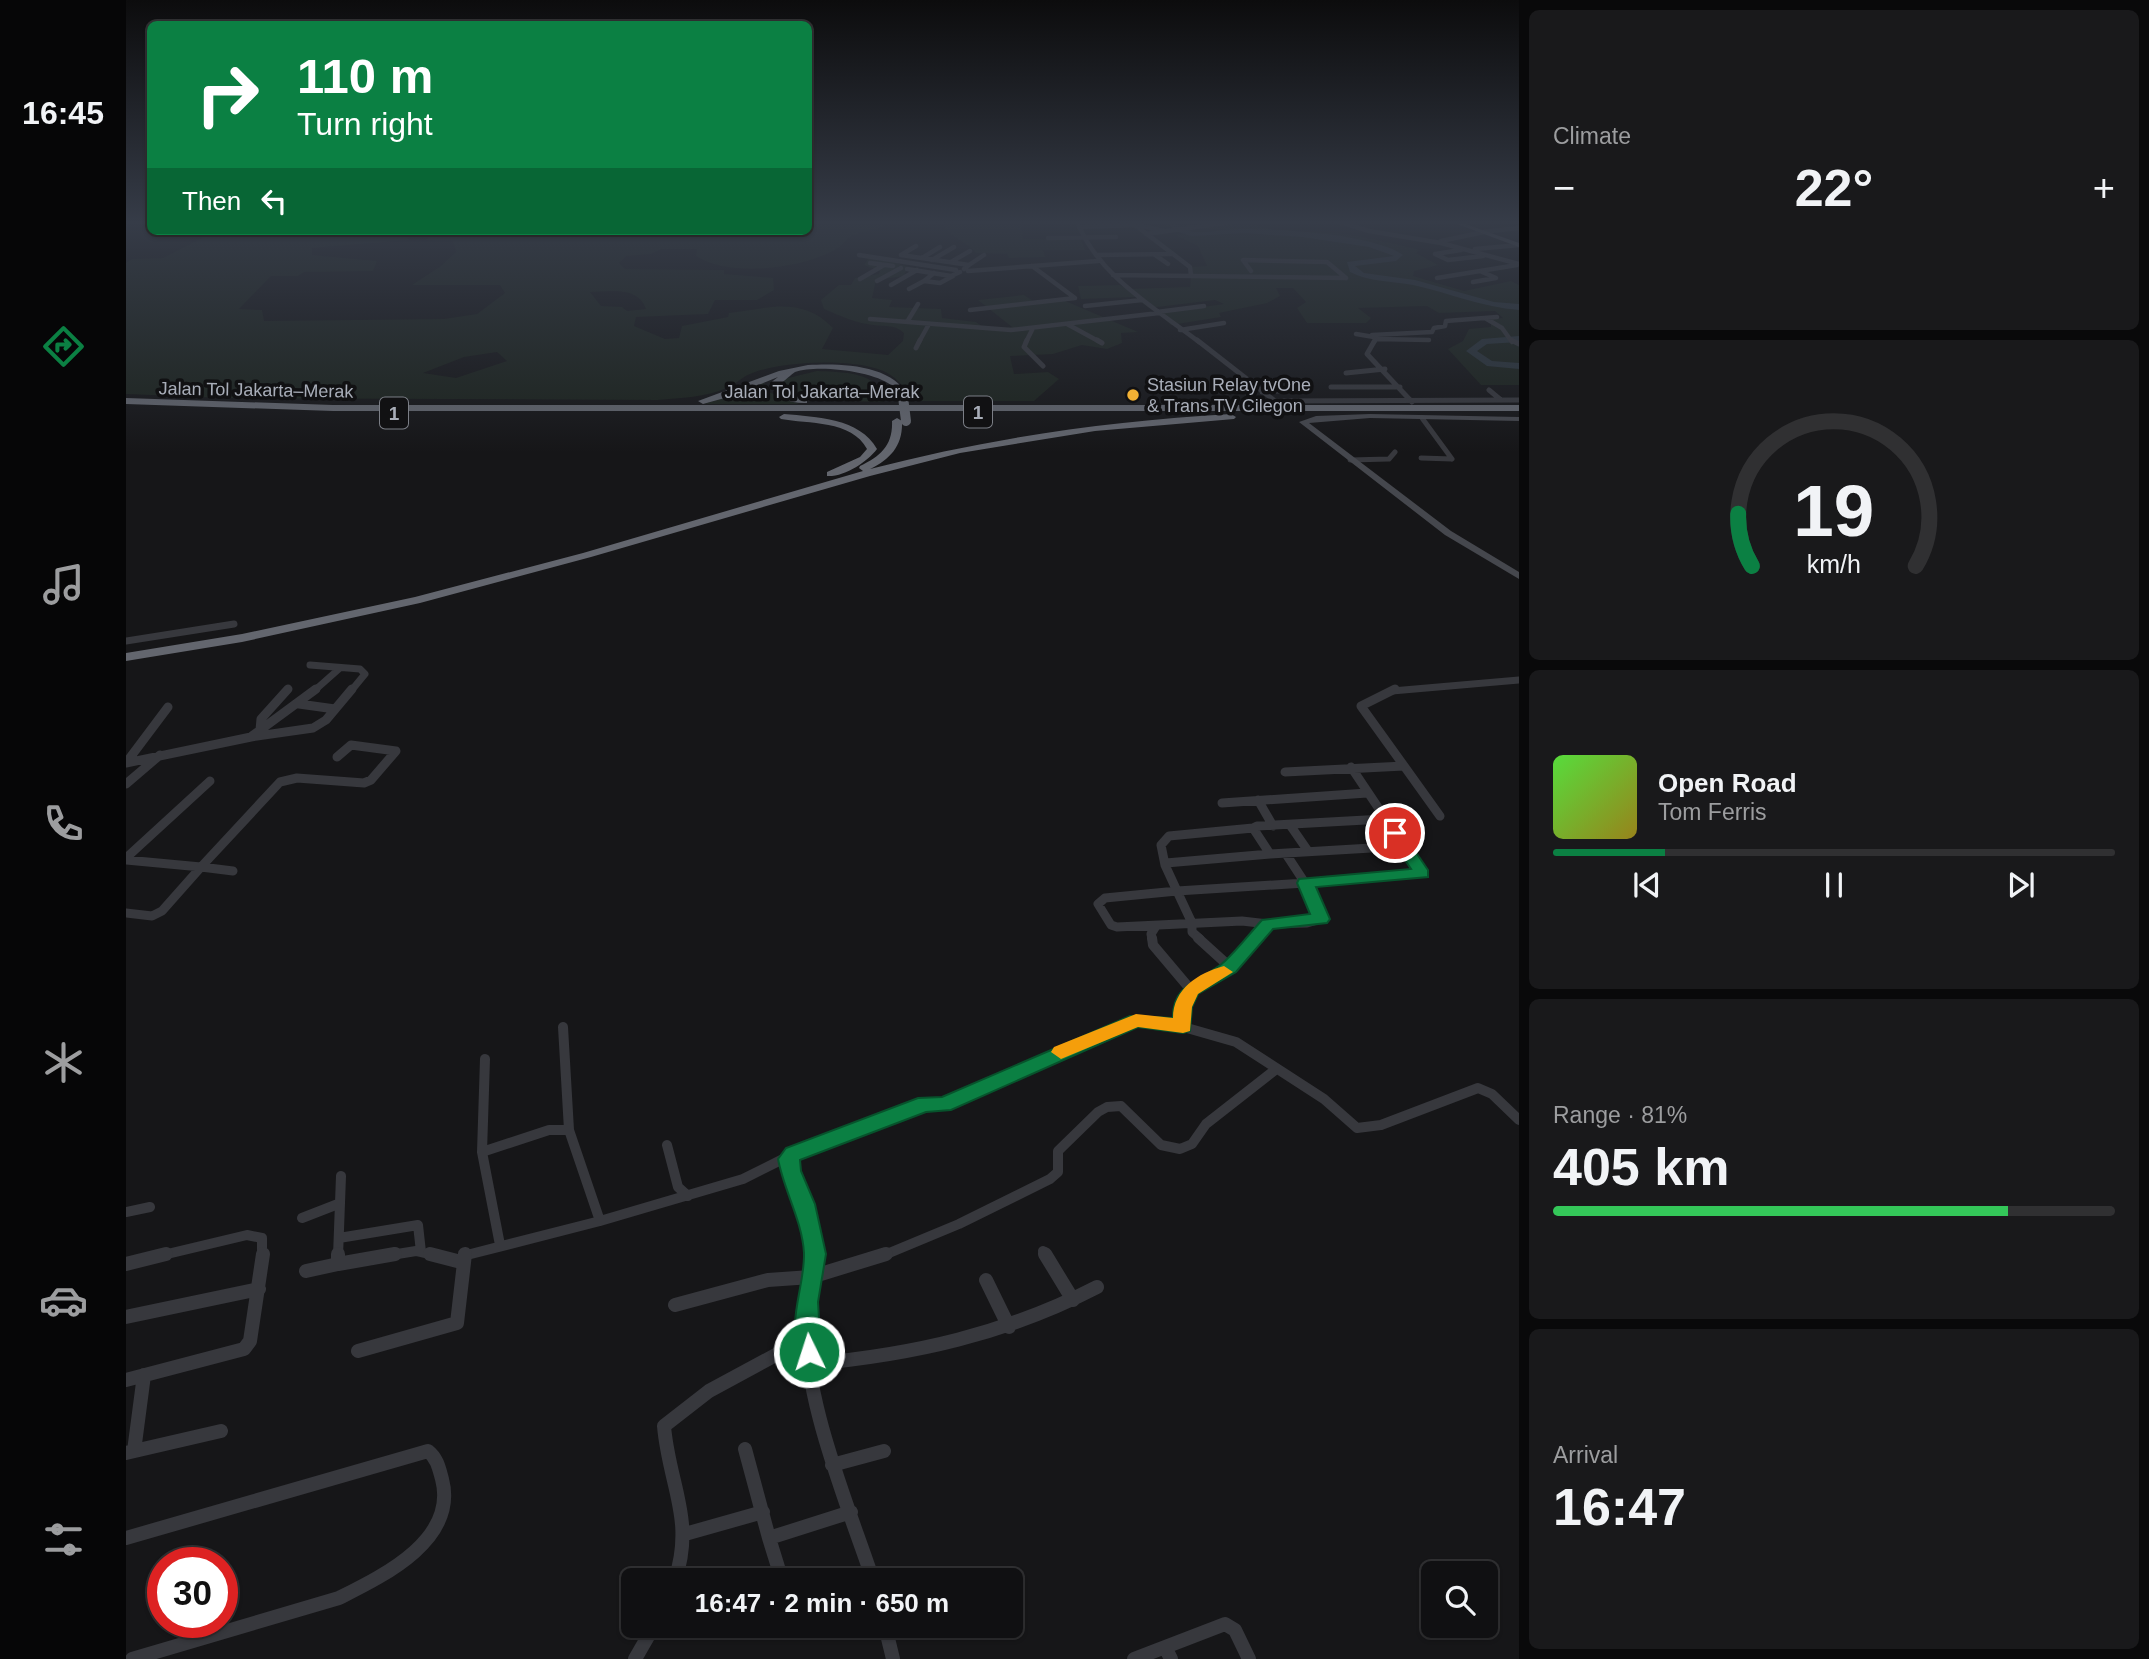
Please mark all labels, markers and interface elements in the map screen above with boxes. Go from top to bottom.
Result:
icon: right [182,49,273,140]
text: 110 m [297,49,433,103]
text: 16:45 [22,95,104,131]
text: Turn right [297,106,433,142]
text: Climate [1553,123,1631,149]
text: 22° [1795,159,1873,217]
text: − [1553,167,1575,209]
text: + [2093,167,2115,209]
icon: left [255,182,293,220]
text: Then [182,186,241,216]
icon: directions [39,322,88,371]
place label: Stasiun Relay tvOne & Trans TV Cilegon [1147,375,1311,416]
street label: Jalan Tol Jakarta–Merak [158,378,355,402]
street label: Jalan Tol Jakarta–Merak [725,382,920,402]
marker: Stasiun Relay tvOne & Trans TV Cilegon [1125,387,1141,403]
road number: 1 [964,396,992,428]
road number: 1 [380,398,408,428]
text: 19 [1794,470,1874,551]
text: km/h [1807,549,1861,577]
icon: music [39,560,88,609]
text: Open Road [1658,768,1797,798]
icon: phone [39,799,88,848]
text: Tom Ferris [1658,799,1767,825]
pin [1365,803,1425,863]
icon: arrive [1376,814,1414,852]
icon: previous [1628,866,1666,904]
icon: pause [1815,866,1853,904]
icon: next [2002,866,2040,904]
icon: climate [39,1038,88,1087]
text: Range · 81% [1553,1102,1687,1128]
text: 405 km [1553,1138,1729,1196]
icon: car [39,1276,88,1325]
position arrow [772,1315,846,1389]
text: Arrival [1553,1442,1618,1468]
text: 16:47 [1553,1478,1686,1536]
icon: filters [39,1515,88,1564]
speed limit sign: 30 [147,1547,238,1638]
map controls [1421,1561,1498,1638]
button: search [1421,1561,1498,1638]
text: 16:47 · 2 min · 650 m [695,1588,949,1618]

